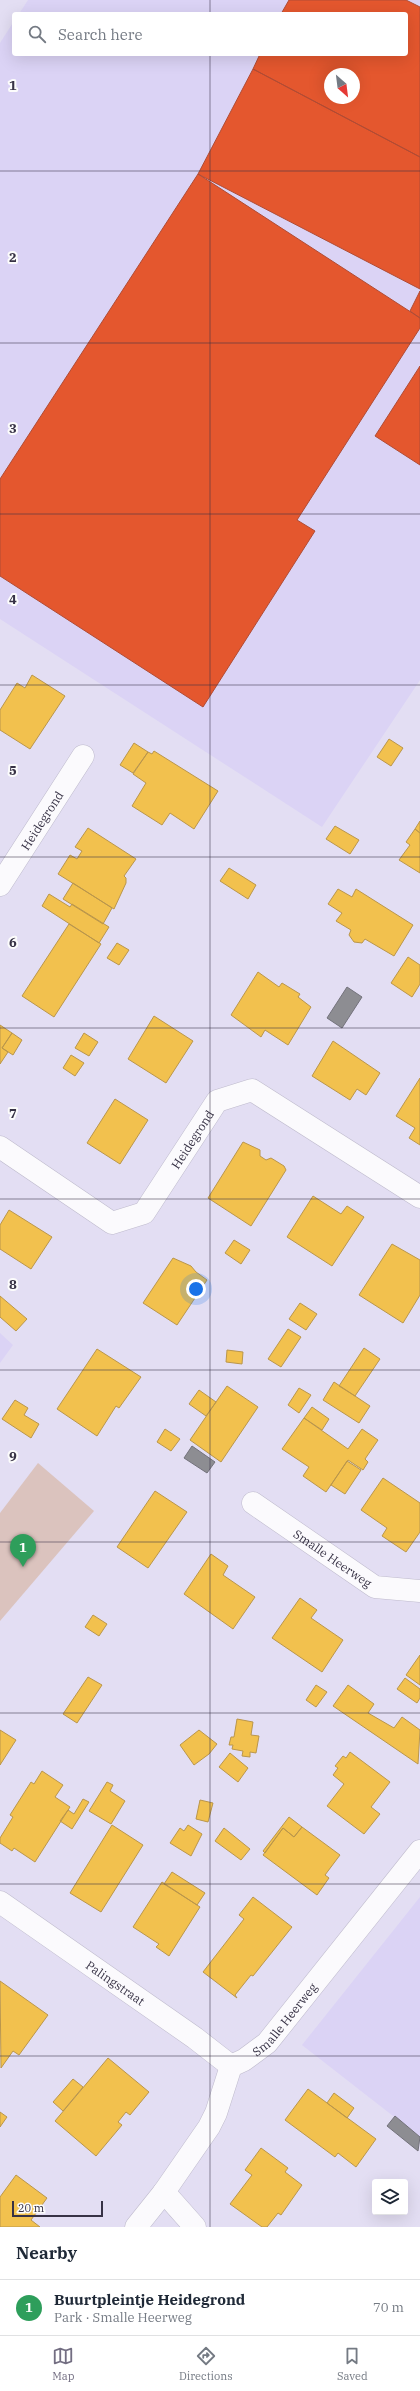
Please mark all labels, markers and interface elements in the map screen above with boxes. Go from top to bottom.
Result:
search box [12,12,408,56]
icon: search [26,23,48,45]
text: Search here [58,25,143,44]
north arrow [324,68,360,104]
text: 1 [9,77,17,94]
text: 2 [9,249,17,266]
text: 3 [9,420,17,437]
text: 4 [9,591,17,608]
text: 5 [9,762,17,779]
street label: Heidegrond [17,788,66,852]
text: 6 [9,934,17,951]
text: 7 [9,1105,17,1122]
street label: Heidegrond [168,1107,217,1171]
text: 8 [9,1276,17,1293]
your location [186,1279,206,1299]
text: 9 [9,1448,17,1465]
street label: Smalle Heerweg [291,1526,375,1590]
pin: 1 [10,1534,36,1567]
street label: Palingstraat [83,1957,148,2008]
street label: Smalle Heerweg [249,1979,320,2059]
map controls [372,2179,408,2215]
button: layers [372,2179,408,2215]
scale bar [12,2199,103,2218]
text: 20 m [18,2201,44,2215]
text: Nearby [16,2242,77,2264]
text: Buurtpleintje Heidegrond [54,2290,245,2309]
text: 1 [25,2299,33,2316]
text: 70 m [373,2299,404,2316]
text: Park · Smalle Heerweg [54,2309,192,2326]
tab: Map [52,2345,75,2383]
tab: Directions [179,2345,233,2383]
tab: Saved [337,2345,368,2383]

